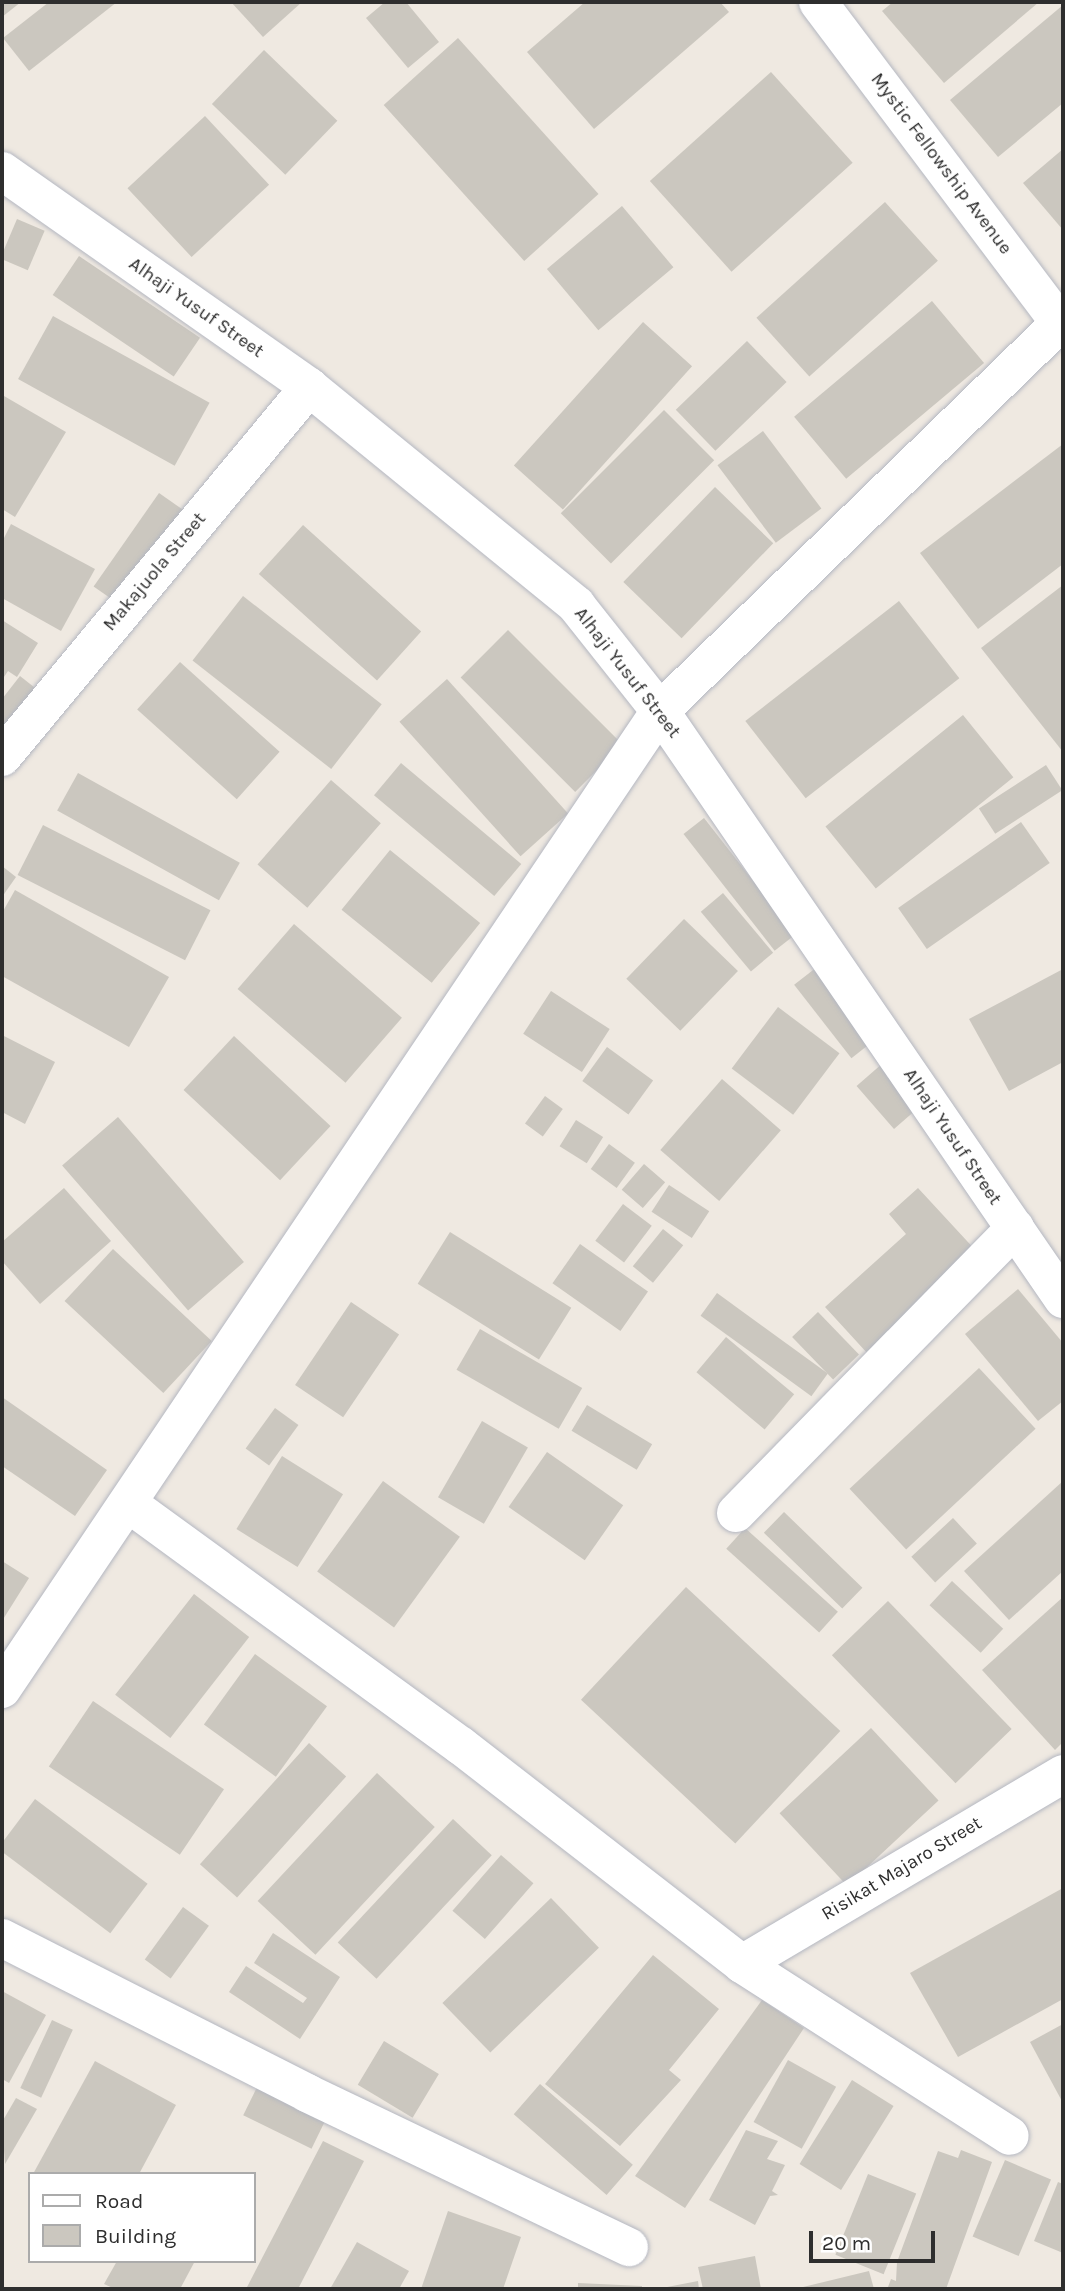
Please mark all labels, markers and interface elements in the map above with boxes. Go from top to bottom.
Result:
street label: Mystic Fellowship Avenue [865,69,1017,259]
street label: Alhaji Yusuf Street [124,253,268,363]
street label: Makajuola Street [99,508,211,636]
street label: Alhaji Yusuf Street [569,603,685,743]
street label: Alhaji Yusuf Street [898,1064,1006,1210]
street label: Risikat Majaro Street [818,1812,986,1926]
legend [28,2172,256,2263]
text: Road [95,2189,143,2213]
scale bar [813,2218,939,2262]
text: Building [95,2224,176,2248]
text: 20 m [822,2231,871,2255]

